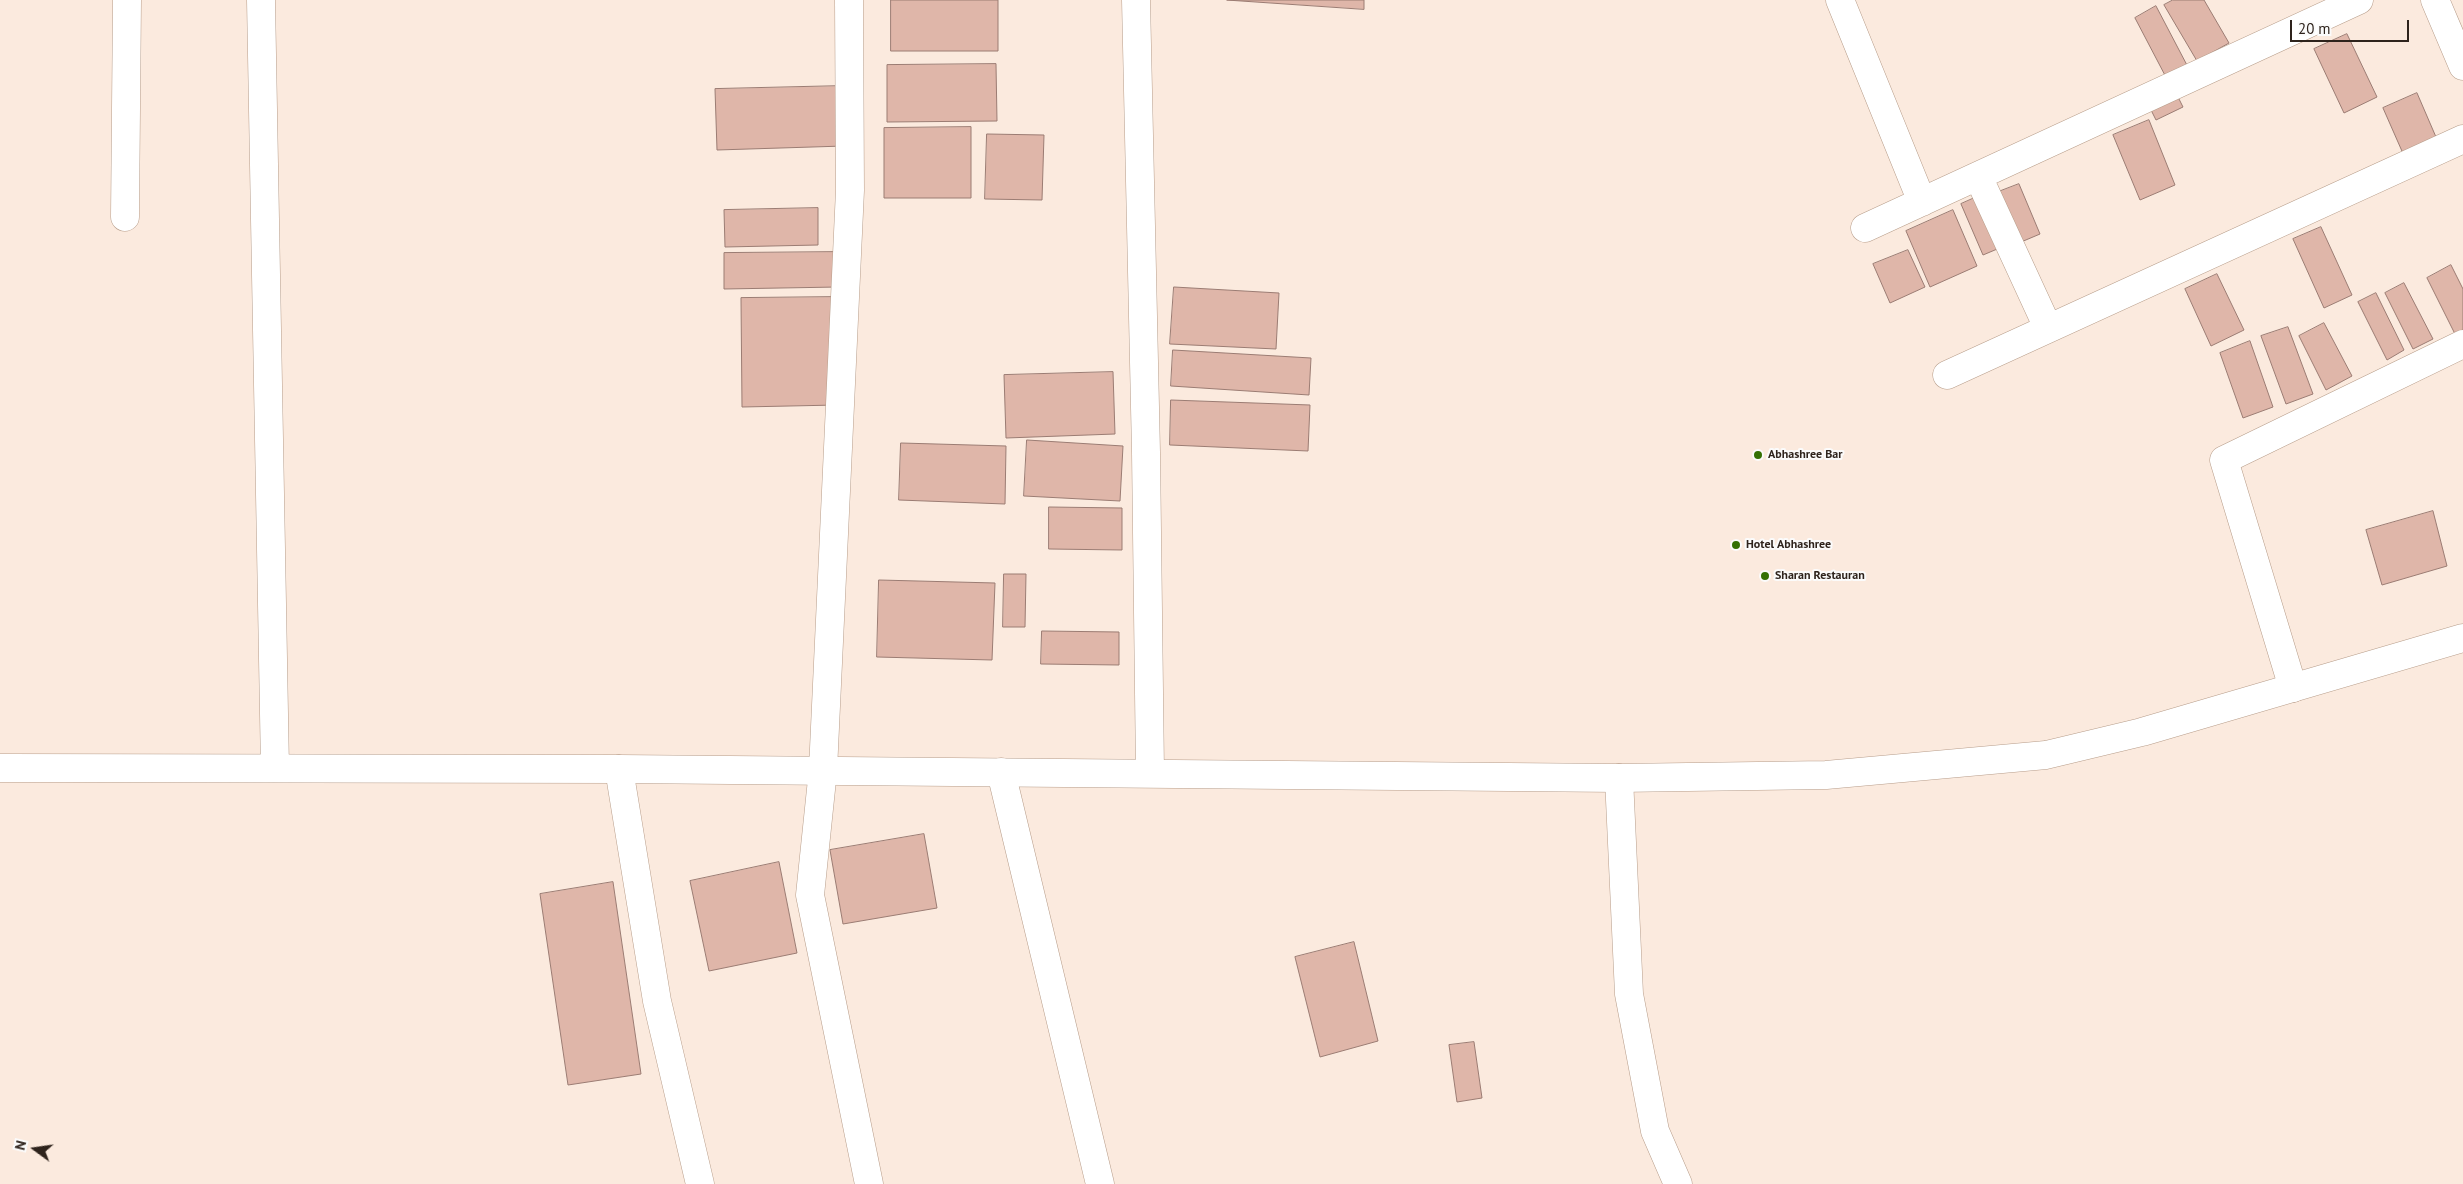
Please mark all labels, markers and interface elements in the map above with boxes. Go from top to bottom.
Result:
scale bar [2293,10,2412,42]
text: 20 m [2298,19,2331,38]
place label: Abhashree Bar [1768,448,1842,462]
marker: Abhashree Bar [1752,449,1764,461]
place label: Hotel Abhashree [1746,538,1831,552]
marker: Hotel Abhashree [1730,539,1742,551]
place label: Sharan Restauran [1775,569,1865,583]
marker: Sharan Restauran [1759,570,1771,582]
north arrow [10,1124,60,1174]
text: N [11,1139,30,1152]

